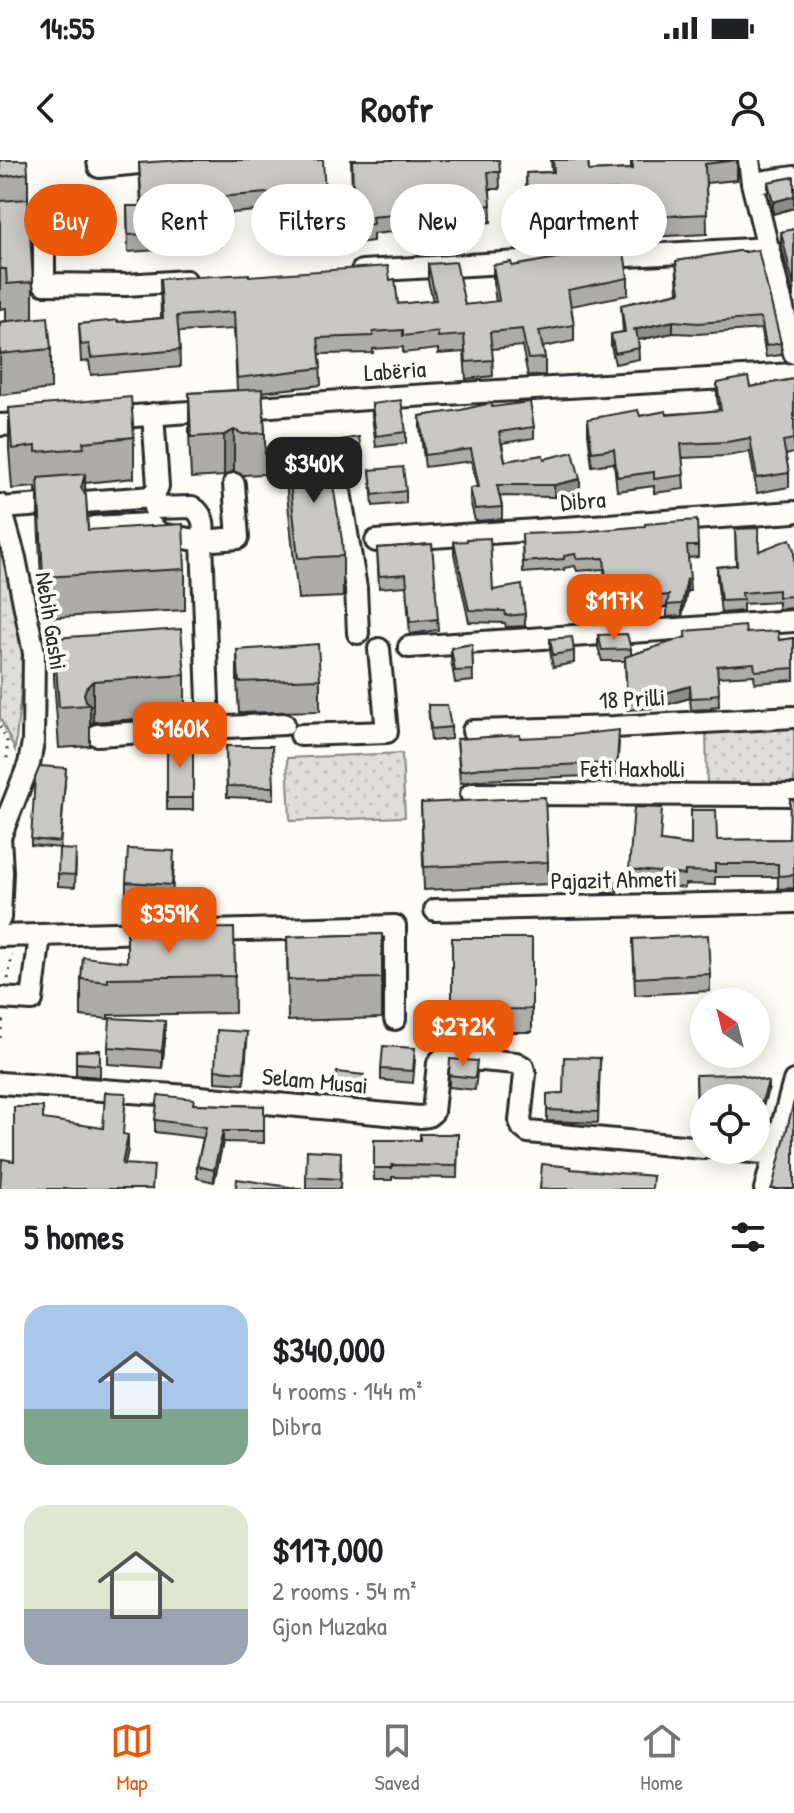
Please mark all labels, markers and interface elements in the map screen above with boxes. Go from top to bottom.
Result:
text: 14:55 [40,8,94,48]
text: Roofr [361,84,433,133]
icon: back [24,86,68,130]
icon: person [726,86,770,130]
chip: Buy [24,184,117,256]
chip: Rent [133,184,235,256]
chip: Filters [251,184,374,256]
chip: New [390,184,485,256]
chip: Apartment [501,184,667,256]
street label: Labëria [363,352,427,388]
pin: $340K [258,437,370,505]
text: $340K [284,445,344,480]
street label: Dibra [559,482,607,518]
street label: Nebih Gashi [28,570,76,672]
pin: $117K [558,574,670,642]
text: $117K [585,582,643,617]
street label: 18 Prilli [598,680,666,716]
pin: $160K [124,702,236,770]
text: $160K [151,710,209,745]
street label: Feti Haxholli [580,752,685,784]
street label: Pajazit Ahmeti [550,862,678,896]
pin: $359K [113,887,225,955]
text: $359K [140,895,198,930]
north arrow [690,988,770,1068]
map controls [690,988,770,1164]
pin: $272K [407,1000,519,1068]
text: $272K [431,1008,495,1043]
street label: Selam Musai [261,1059,369,1101]
button: locate [690,1084,770,1164]
text: 5 homes [24,1214,124,1260]
icon: filters [726,1215,770,1259]
text: $340,000 [272,1327,385,1373]
icon: home [88,1337,184,1433]
text: 4 rooms · 144 m² [272,1373,422,1408]
text: Dibra [272,1408,321,1443]
text: $117,000 [272,1527,383,1573]
icon: home [88,1537,184,1633]
text: 2 rooms · 54 m² [272,1573,416,1608]
text: Gjon Muzaka [272,1608,387,1643]
tab: Map [110,1719,154,1797]
tab: Saved [375,1719,419,1797]
tab: Home [640,1719,684,1797]

